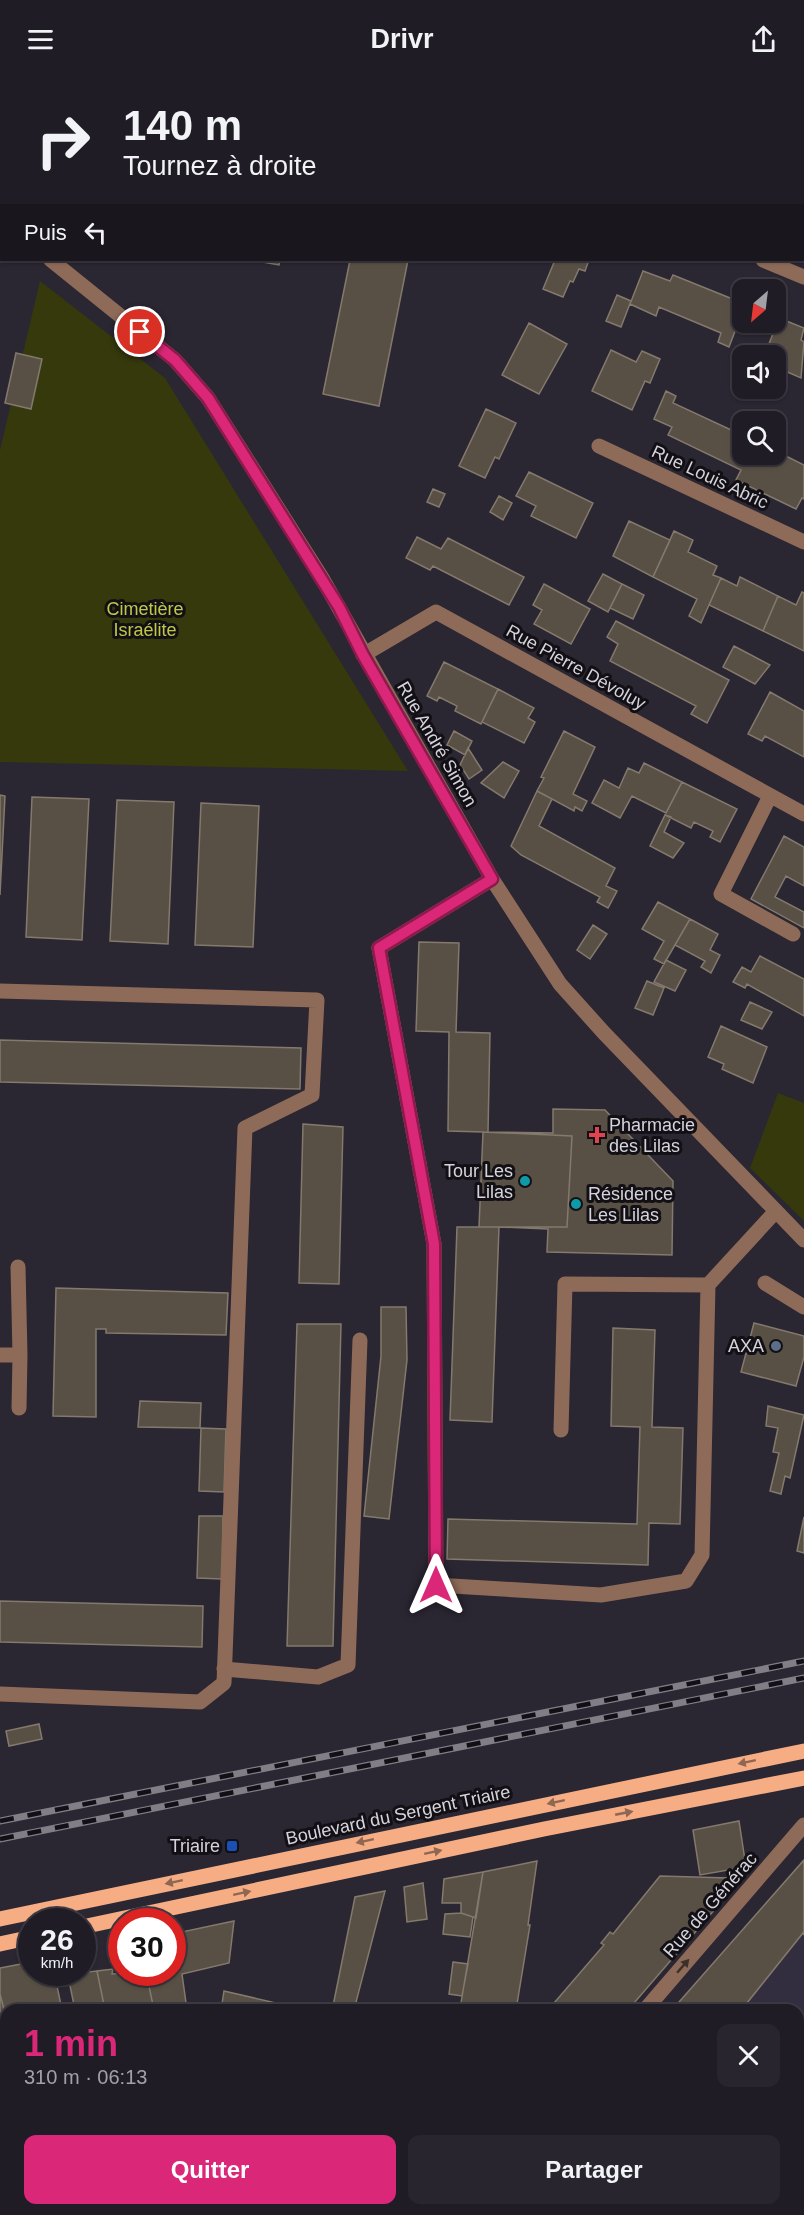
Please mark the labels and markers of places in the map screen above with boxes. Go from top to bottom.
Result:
pin [114,306,165,357]
place label: Pharmacie des Lilas [609,1115,695,1156]
marker: Pharmacie des Lilas [590,1128,604,1142]
place label: Tour Les Lilas [444,1161,513,1202]
marker: Tour Les Lilas [518,1174,532,1188]
place label: Résidence Les Lilas [588,1184,673,1225]
marker: Résidence Les Lilas [569,1197,583,1211]
place label: AXA [728,1336,764,1356]
marker: AXA [769,1339,783,1353]
place label: Triaire [170,1836,220,1856]
marker: Triaire [225,1839,239,1853]

